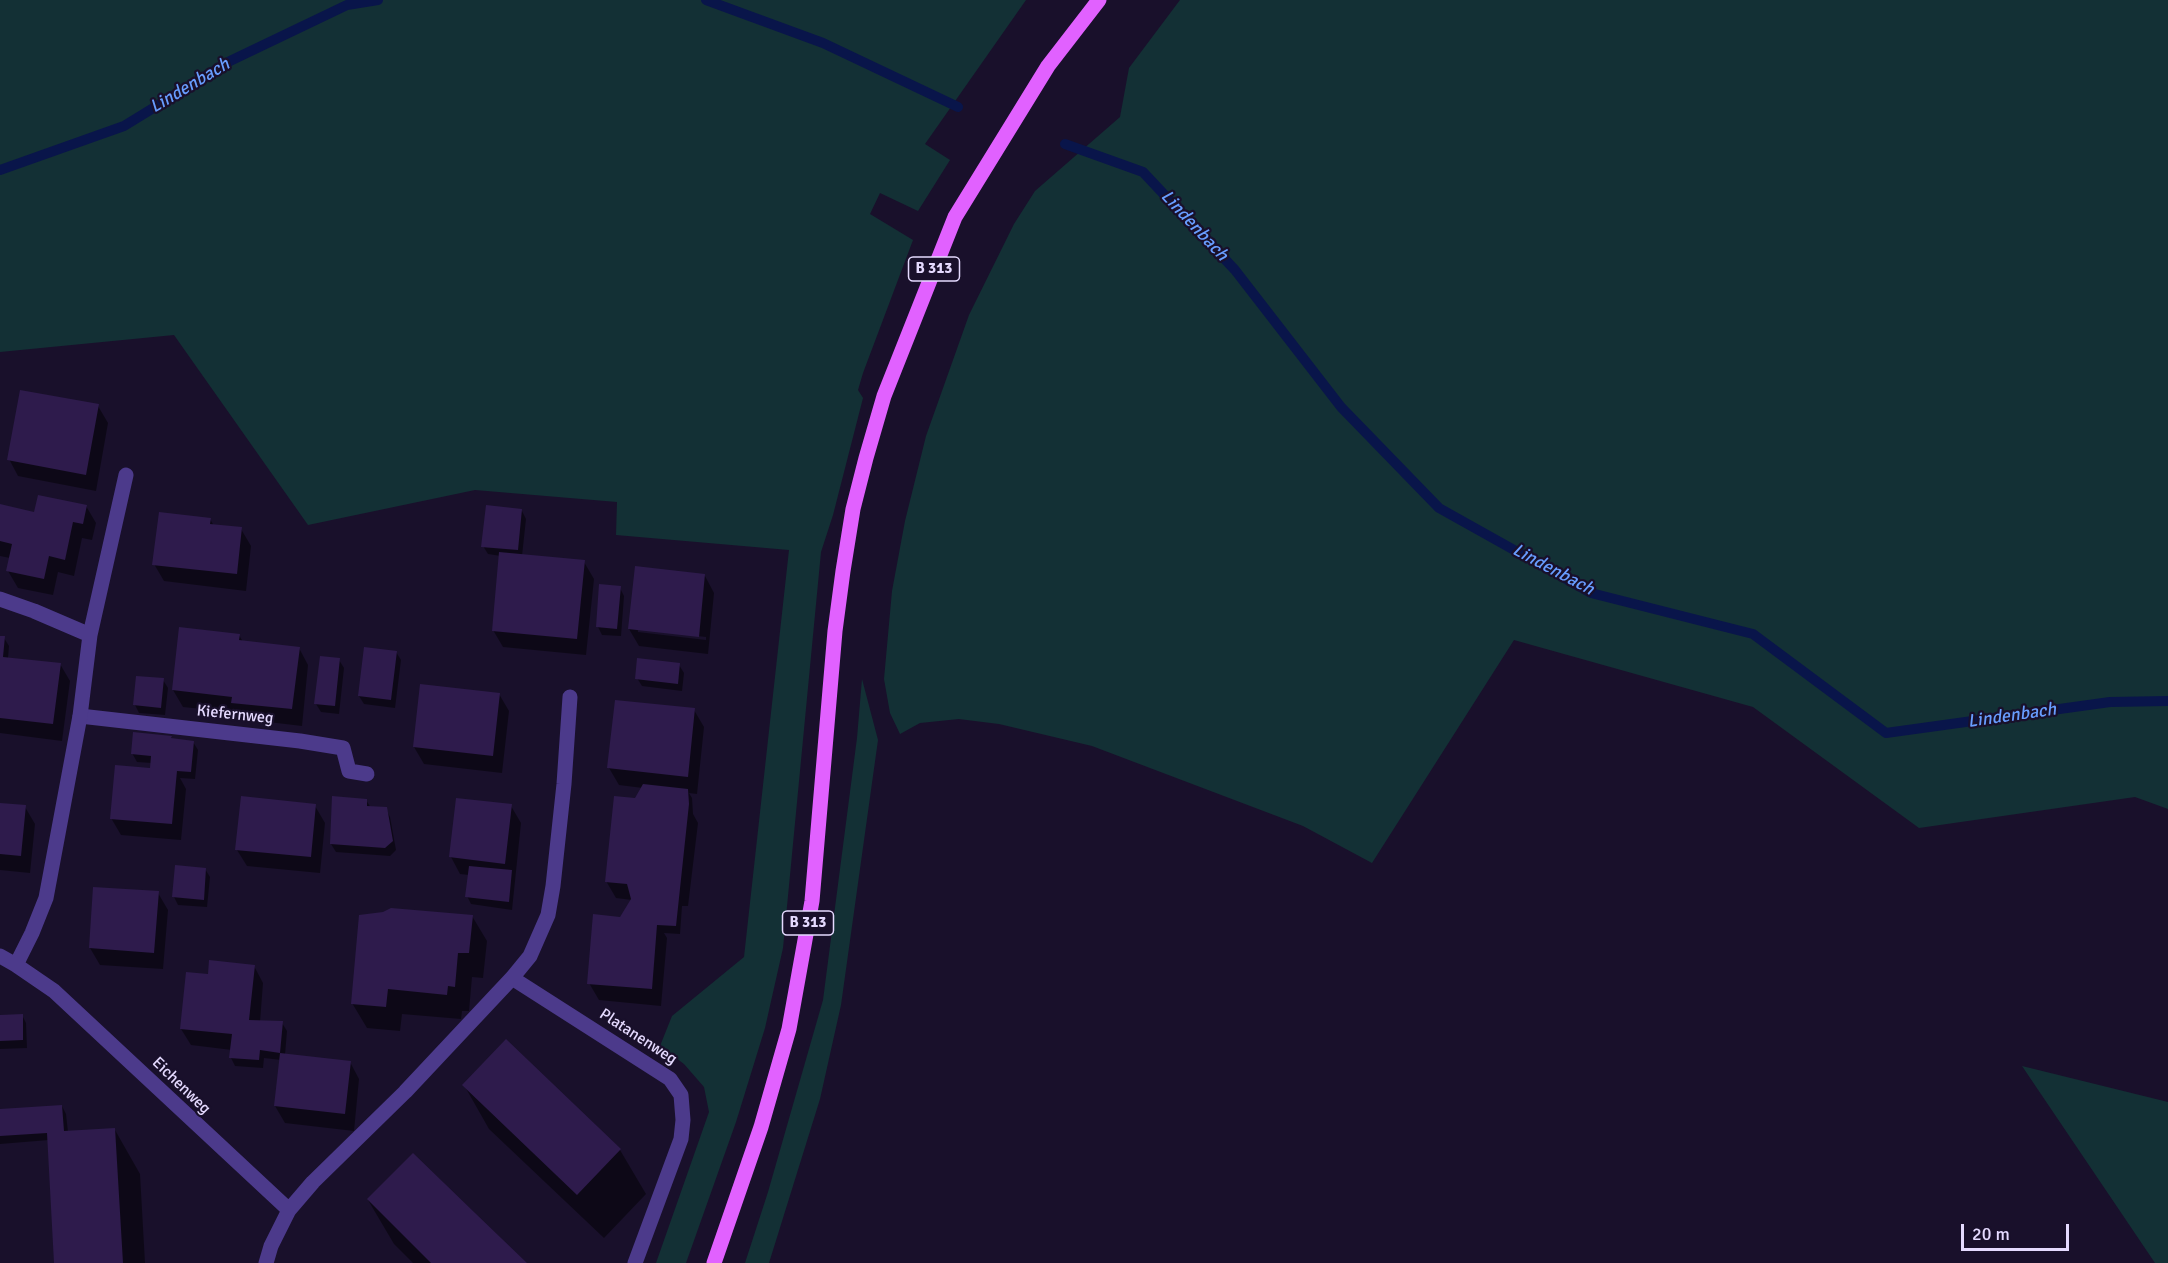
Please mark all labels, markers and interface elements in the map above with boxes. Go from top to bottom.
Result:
water label: Lindenbach [146,54,234,118]
water label: Lindenbach [1156,186,1232,266]
road number: B 313 [908,257,960,281]
water label: Lindenbach [1509,540,1597,600]
water label: Lindenbach [1966,699,2058,733]
street label: Kiefernweg [196,701,274,729]
road number: B 313 [782,911,834,935]
street label: Platanenweg [596,1005,680,1069]
street label: Eichenweg [148,1053,214,1119]
scale bar [1964,1212,2072,1250]
text: 20 m [1972,1223,2010,1245]

